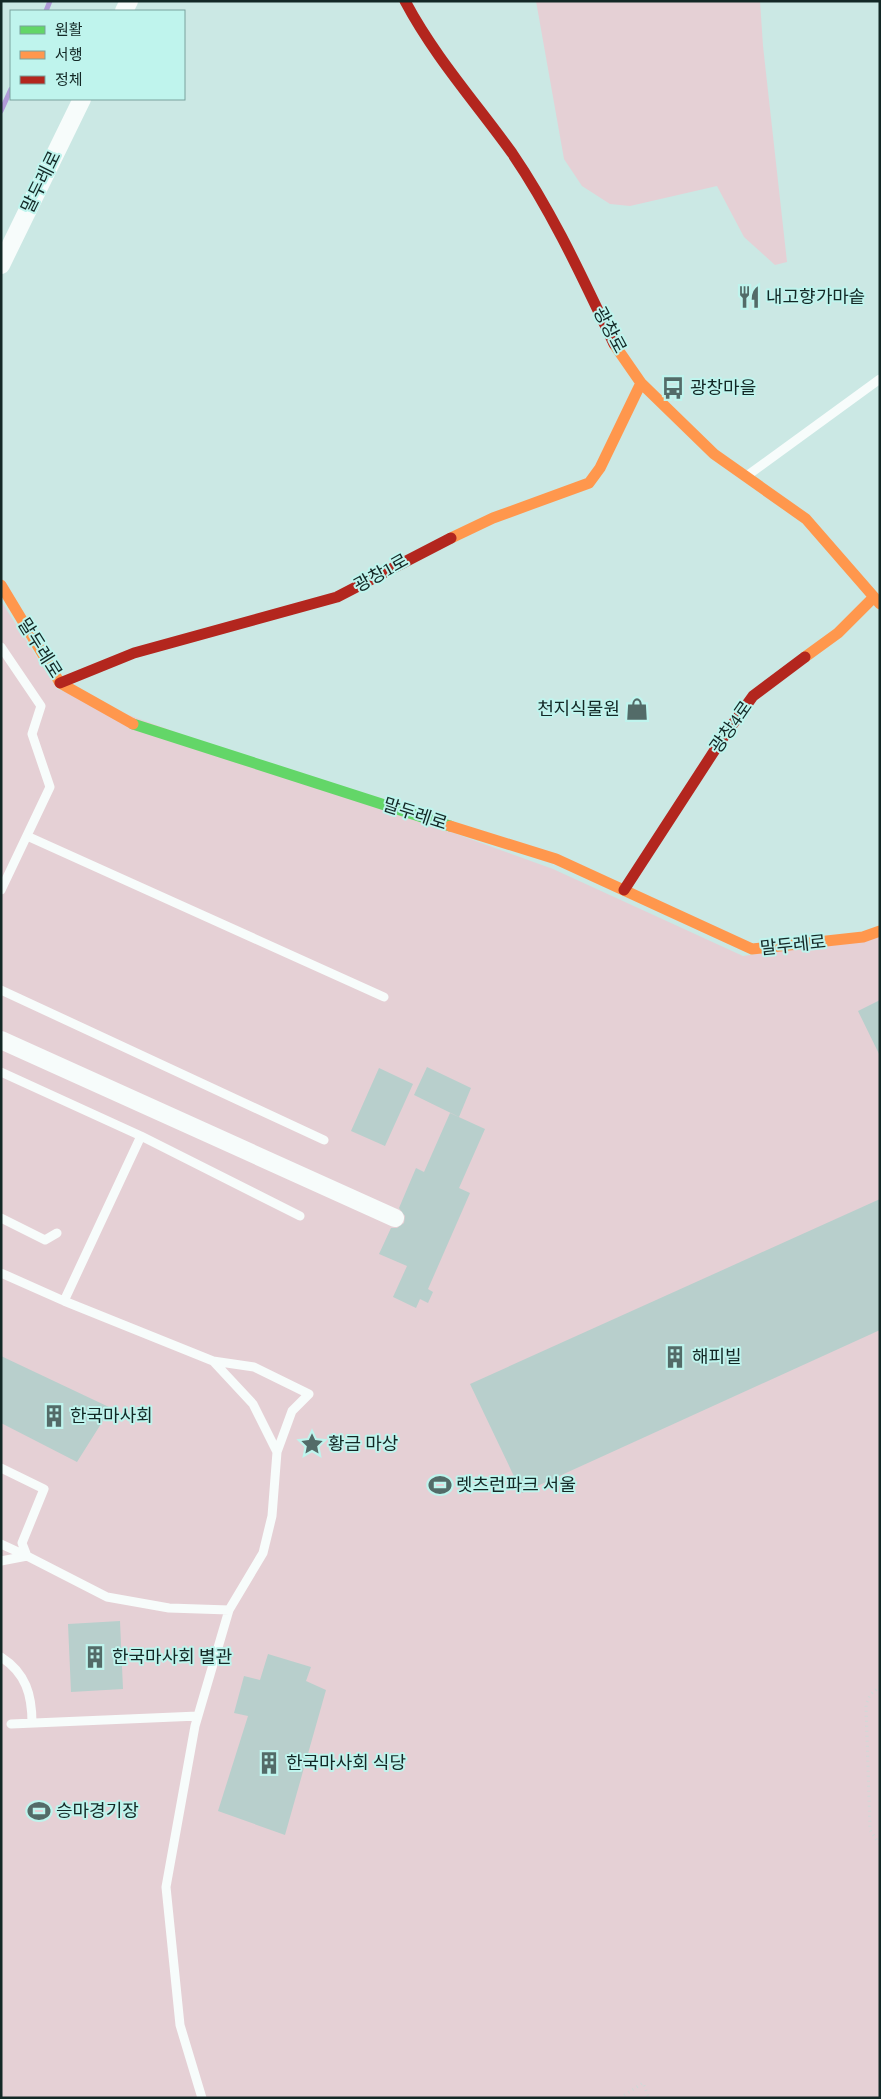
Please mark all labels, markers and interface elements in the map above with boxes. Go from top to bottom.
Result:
legend [10,10,185,100]
text: 원활 [55,19,83,40]
text: 서행 [55,44,83,65]
text: 정체 [55,69,83,90]
street label: 말두레로 [15,147,66,217]
restaurant icon: 내고향가마솥 [736,284,762,310]
place label: 내고향가마솥 [766,284,865,309]
street label: 광창로 [588,302,633,358]
bus stop icon: 광창마을 [660,375,686,401]
place label: 광창마을 [690,375,756,400]
street label: 광창1로 [349,547,412,598]
street label: 말두레로 [12,613,69,682]
place label: 천지식물원 [537,696,620,721]
shop icon: 천지식물원 [624,696,650,722]
street label: 광창4로 [704,696,758,758]
street label: 말두레로 [380,791,451,836]
street label: 말두레로 [759,929,827,960]
building icon: 해피빌 [662,1344,688,1370]
place label: 해피빌 [692,1344,742,1369]
building icon: 한국마사회 [41,1403,67,1429]
place label: 한국마사회 [70,1403,153,1428]
place icon: 황금 마상 [299,1431,325,1457]
place label: 황금 마상 [328,1431,398,1456]
sports icon: 렛츠런파크 서울 [427,1472,453,1498]
place label: 렛츠런파크 서울 [456,1472,576,1497]
building icon: 한국마사회 별관 [82,1644,108,1670]
place label: 한국마사회 별관 [112,1644,233,1669]
building icon: 한국마사회 식당 [256,1750,282,1776]
place label: 한국마사회 식당 [286,1750,406,1775]
sports icon: 승마경기장 [26,1798,52,1824]
place label: 승마경기장 [56,1798,139,1823]

